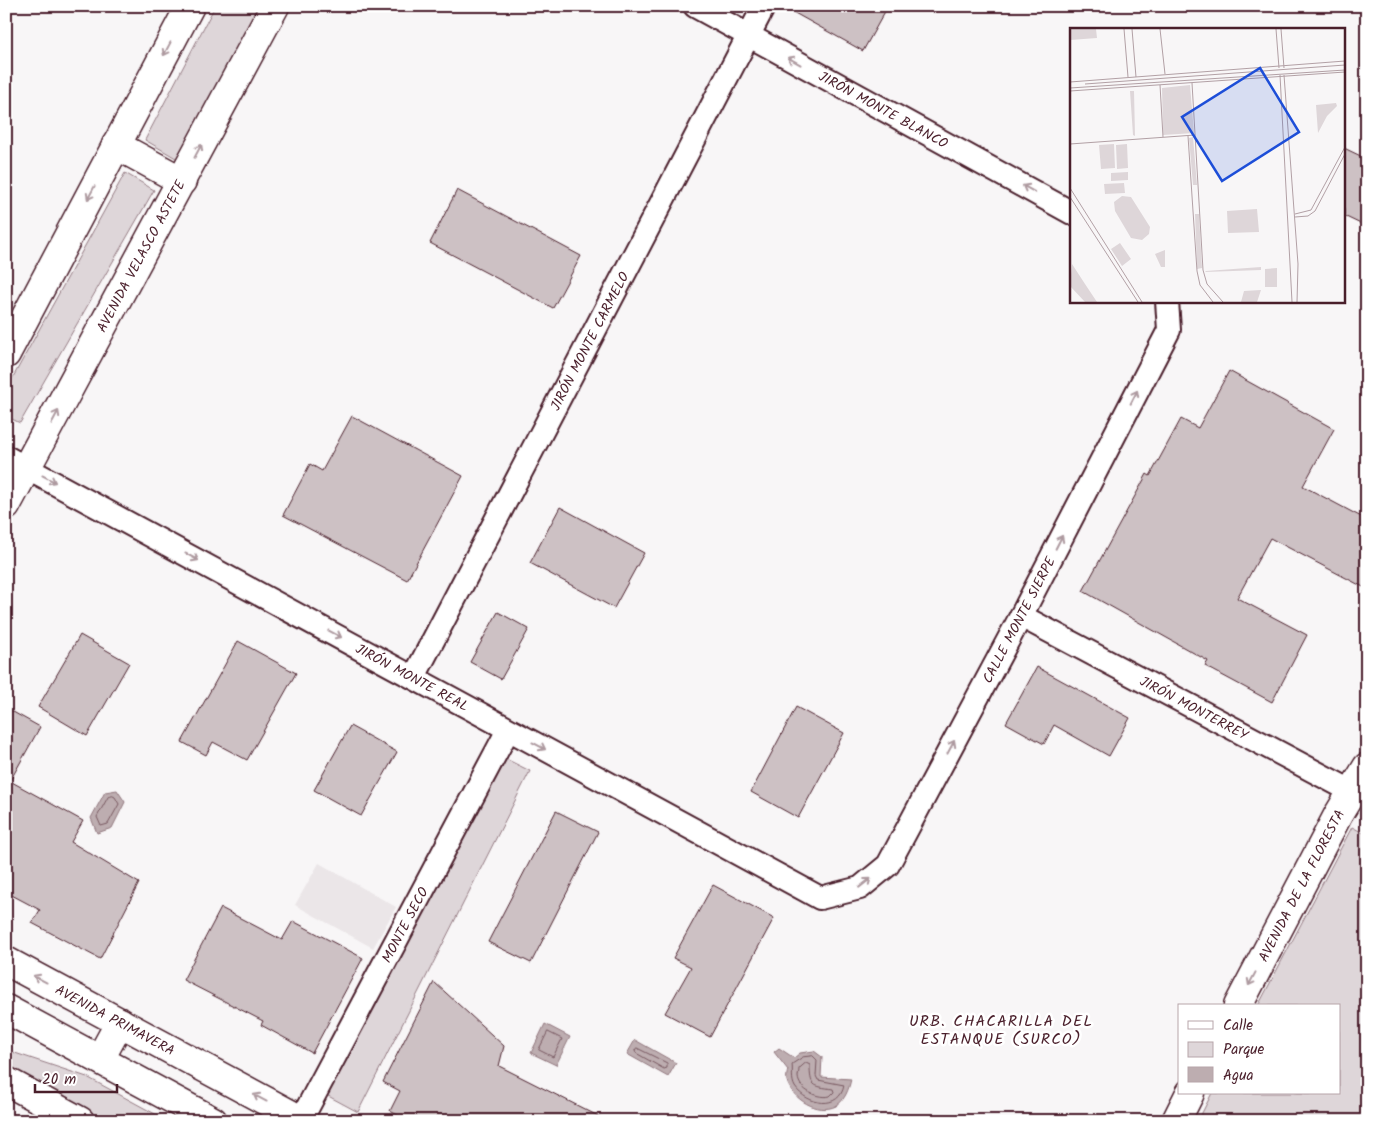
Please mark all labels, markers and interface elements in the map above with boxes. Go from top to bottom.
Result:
inset map [1070,28,1346,302]
one-way arrow [162,42,172,57]
one-way arrow [787,56,802,66]
street label: JIRÓN MONTE BLANCO [814,66,952,155]
one-way arrow [194,144,203,159]
street label: AVENIDA VELASCO ASTETE [91,175,192,337]
one-way arrow [1022,184,1037,194]
one-way arrow [86,185,95,200]
street label: JIRÓN MONTE CARMELO [545,268,636,415]
one-way arrow [1129,390,1139,405]
one-way arrow [51,410,60,425]
one-way arrow [42,475,56,485]
one-way arrow [1055,535,1064,550]
one-way arrow [185,552,200,562]
street label: CALLE MONTE SIERPE [977,552,1062,688]
one-way arrow [327,630,342,640]
street label: JIRÓN MONTE REAL [351,638,472,718]
street label: JIRÓN MONTERREY [1135,671,1253,747]
one-way arrow [946,740,956,755]
one-way arrow [531,742,546,751]
street label: AVENIDA DE LA FLORESTA [1253,806,1351,966]
one-way arrow [859,878,872,889]
street label: MONTE SECO [376,883,435,967]
one-way arrow [1247,971,1256,986]
one-way arrow [34,974,48,984]
street label: AVENIDA PRIMAVERA [51,979,179,1062]
legend [1178,1004,1340,1094]
district label: URB. CHACARILLA DEL ESTANQUE (SURCO) [909,1009,1093,1052]
text: Calle [1223,1014,1253,1038]
text: Parque [1223,1038,1264,1062]
scale bar [35,1062,118,1094]
text: Agua [1223,1064,1254,1088]
text: 20 m [42,1068,76,1092]
one-way arrow [253,1092,267,1102]

